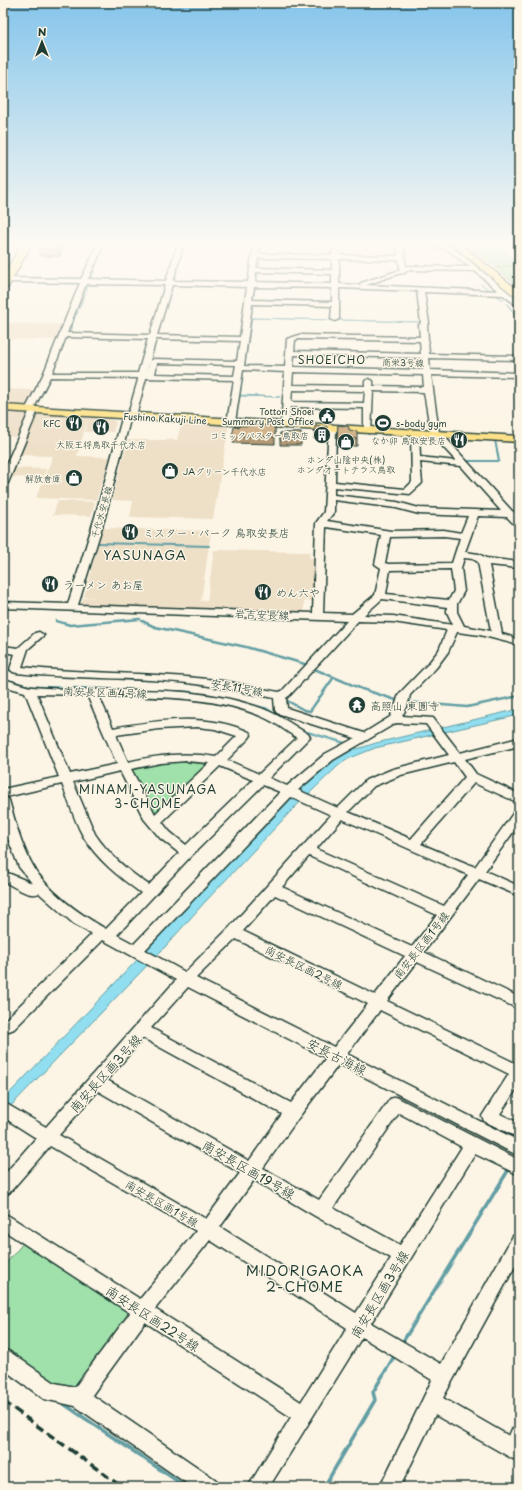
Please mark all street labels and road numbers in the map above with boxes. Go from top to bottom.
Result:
street label: 商栄3号線 [382,355,424,369]
street label: Fushino Kakuji Line [123,409,207,427]
street label: 千代水安長線 [87,484,115,540]
street label: 岩吉安長線 [234,605,290,623]
street label: 安長11号線 [209,674,265,700]
street label: 南安長区画4号線 [63,682,147,702]
street label: 南安長区画1号線 [389,907,453,983]
street label: 南安長区画2号線 [262,941,346,993]
street label: 南安長区画3号線 [65,1029,146,1116]
street label: 安長古海線 [304,1033,371,1080]
street label: 南安長区画19号線 [199,1135,300,1204]
street label: 南安長区画1号線 [122,1175,202,1231]
street label: 南安長区画3号線 [345,1246,413,1342]
street label: 南安長区画22号線 [102,1280,205,1356]

